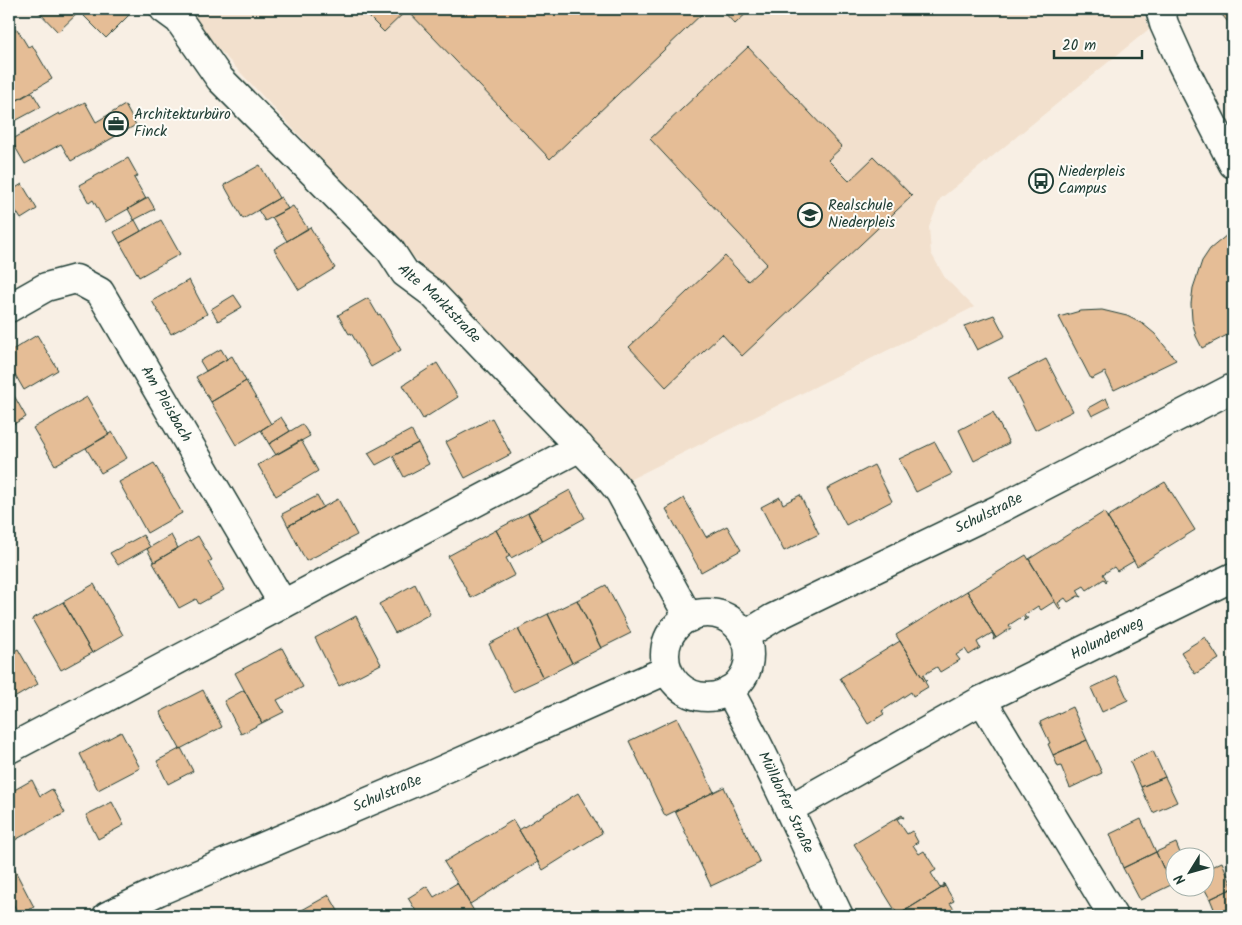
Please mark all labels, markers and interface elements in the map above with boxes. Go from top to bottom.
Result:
scale bar [1054,28,1142,60]
text: 20 m [1062,34,1096,58]
place label: Architekturbüro Finck [134,103,231,144]
office icon: Architekturbüro Finck [103,111,129,137]
place label: Niederpleis Campus [1058,160,1126,201]
bus stop icon: Niederpleis Campus [1028,168,1054,194]
place label: Realschule Niederpleis [828,194,896,235]
school or university icon: Realschule Niederpleis [797,202,823,228]
street label: Alte Marktstraße [391,260,487,349]
street label: Am Pleisbach [134,361,198,447]
street label: Schulstraße [951,486,1028,541]
street label: Holunderweg [1066,611,1148,667]
street label: Mülldorfer Straße [751,747,820,858]
street label: Schulstraße [349,768,426,819]
north arrow [1164,848,1214,898]
text: N [1169,869,1192,889]

